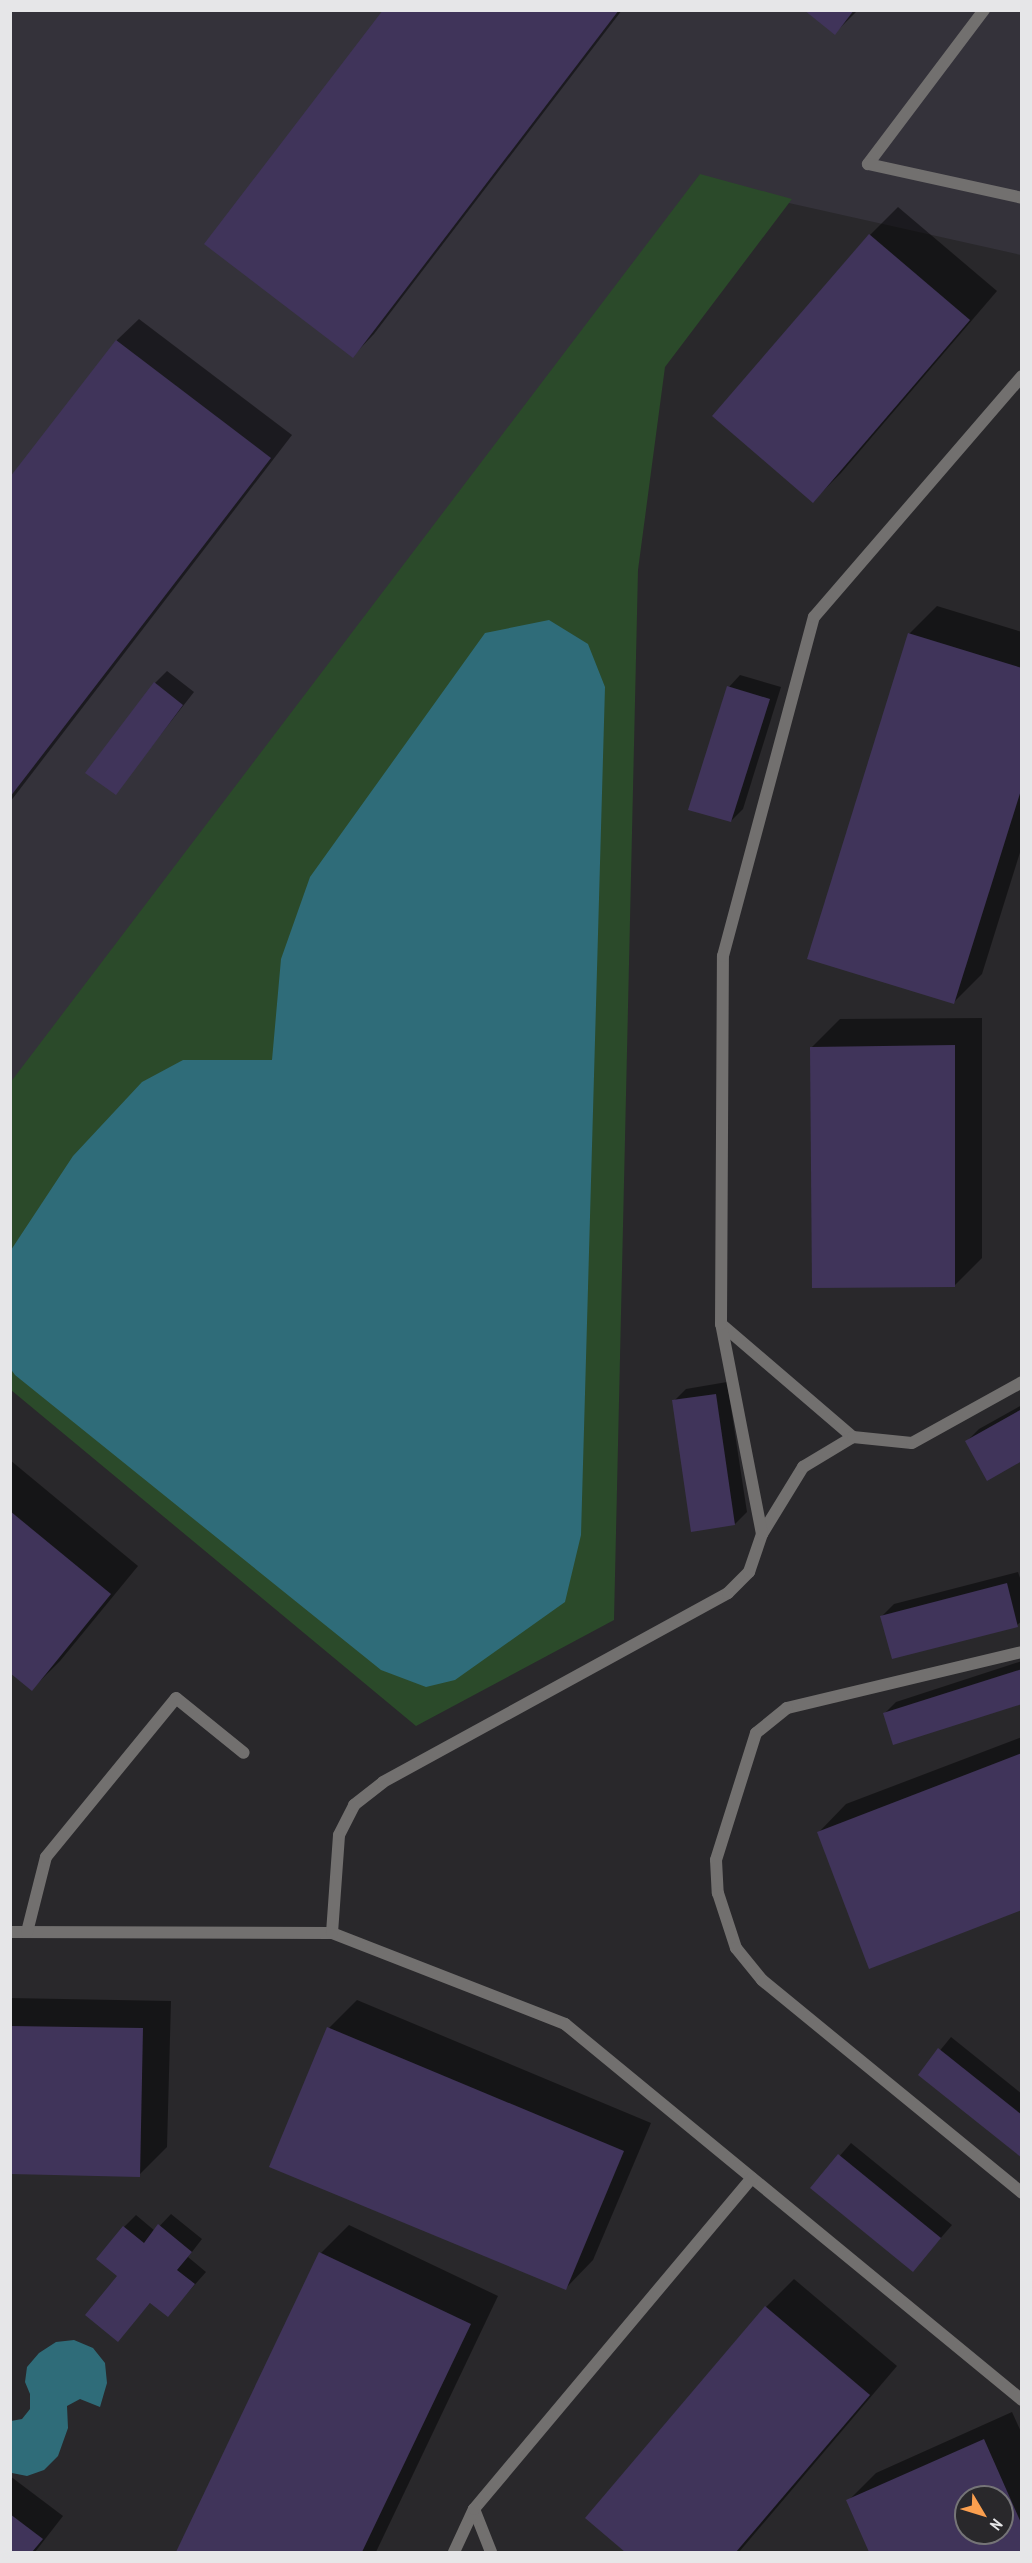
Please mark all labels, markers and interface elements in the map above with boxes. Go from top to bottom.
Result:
north arrow [954,2485,1014,2545]
text: N [986,2515,1007,2534]

